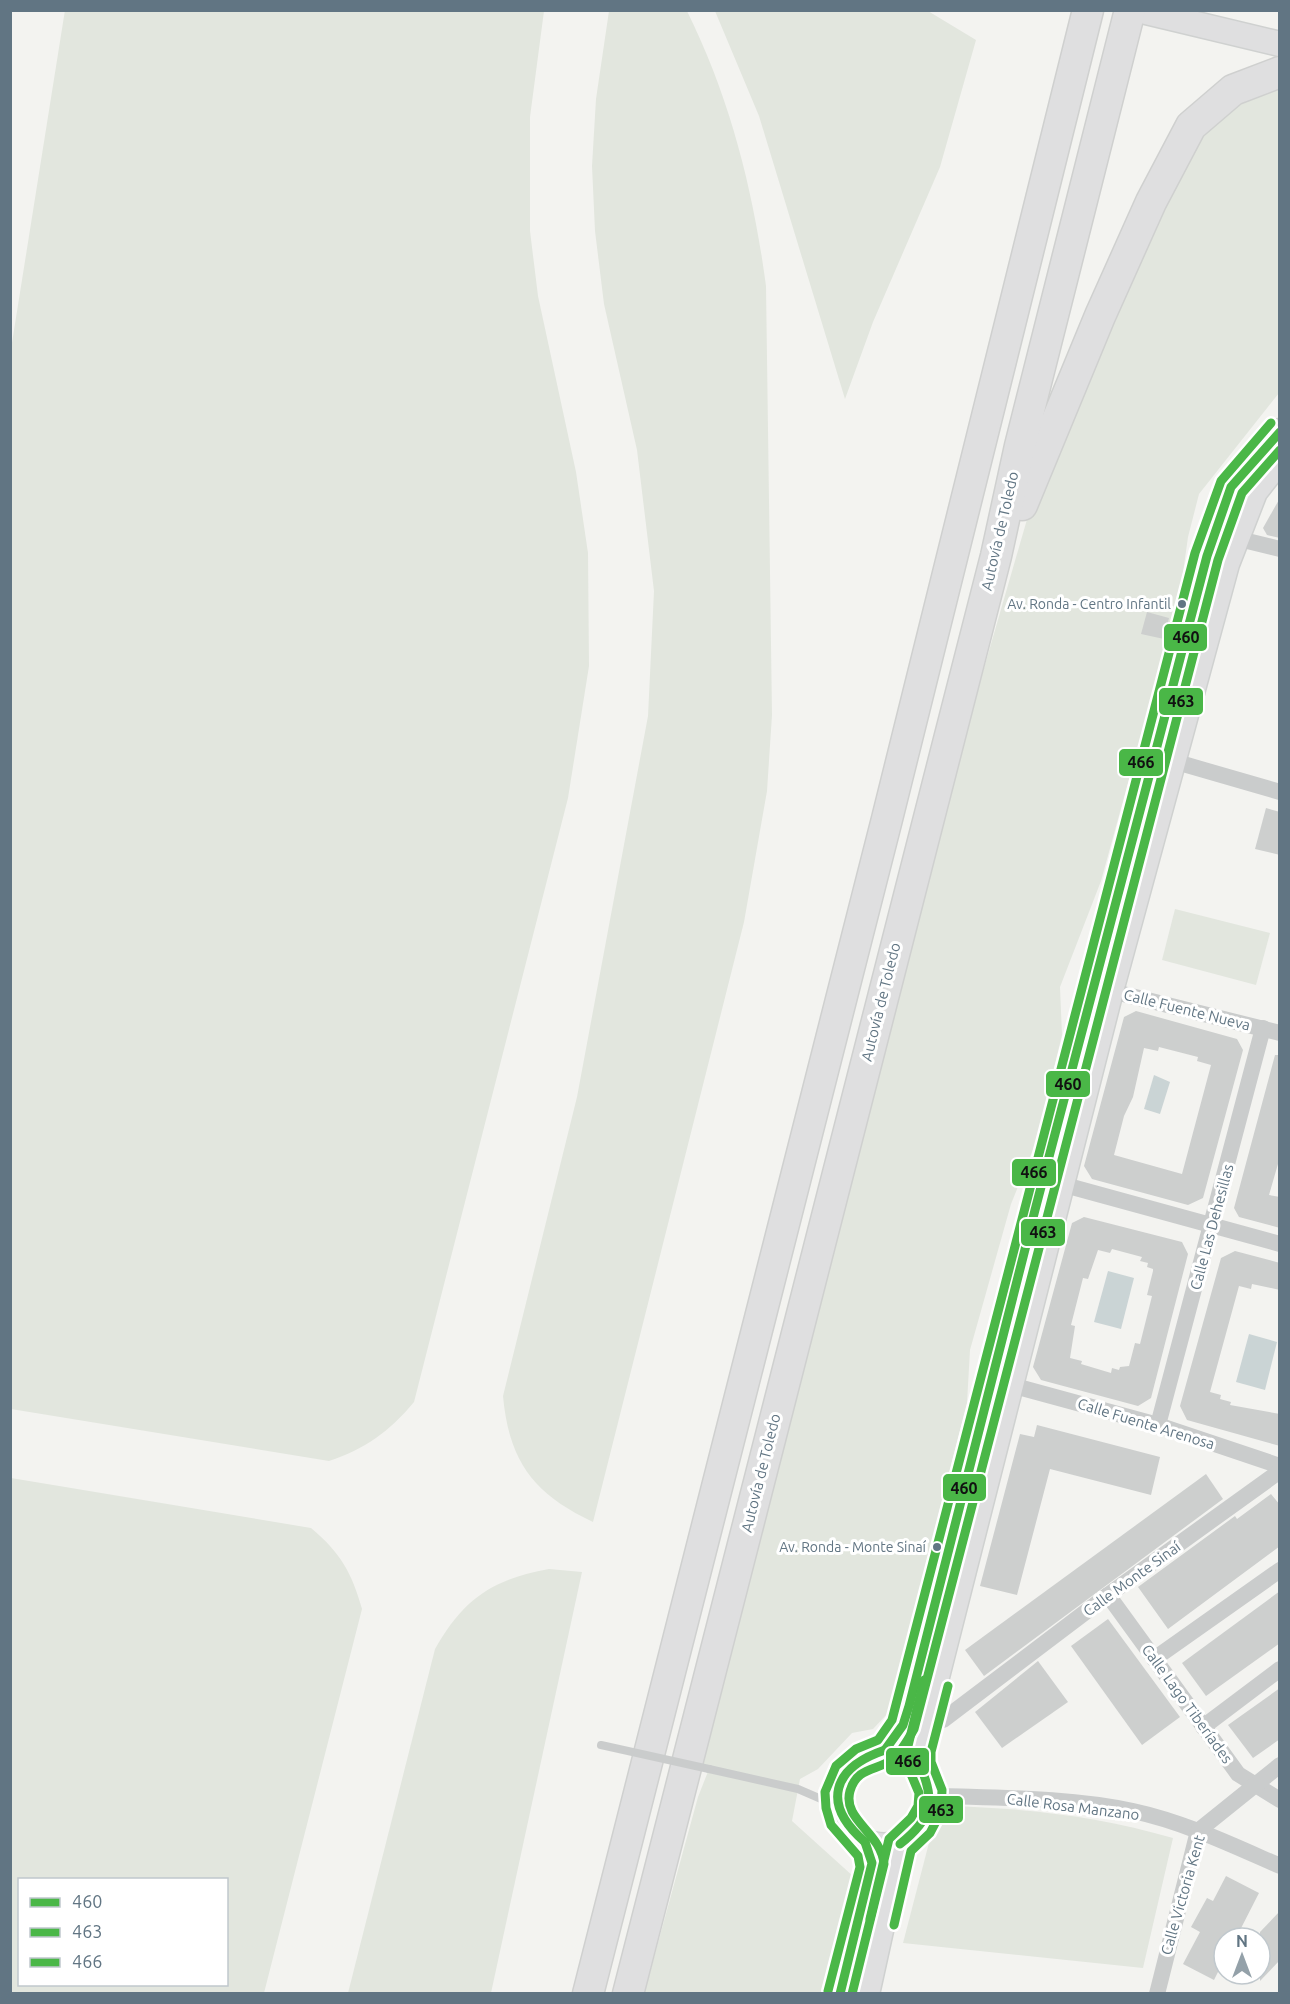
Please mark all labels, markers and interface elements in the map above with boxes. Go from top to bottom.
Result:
street label: Autovía de Toledo [978,470,1021,592]
place label: Av. Ronda - Centro Infantil [1007,596,1171,612]
marker: Av. Ronda - Centro Infantil [1176,598,1188,610]
line badge: 460 [1163,623,1208,652]
text: 460 [1172,628,1200,646]
line badge: 463 [1158,687,1204,716]
text: 463 [1167,692,1195,710]
line badge: 466 [1118,748,1164,777]
text: 466 [1127,753,1155,771]
street label: Autovía de Toledo [858,941,903,1063]
street label: Calle Fuente Nueva [1122,986,1252,1033]
line badge: 460 [1045,1070,1091,1098]
text: 460 [1054,1075,1082,1093]
line badge: 466 [1011,1158,1057,1187]
street label: Calle Las Dehesillas [1187,1162,1237,1292]
text: 466 [1020,1163,1048,1181]
line badge: 463 [1020,1218,1066,1247]
text: 463 [1029,1223,1057,1241]
street label: Calle Fuente Arenosa [1076,1395,1217,1452]
street label: Autovía de Toledo [738,1412,783,1534]
line badge: 460 [942,1473,987,1502]
text: 460 [950,1479,978,1497]
street label: Calle Monte Sinaí [1080,1537,1184,1620]
place label: Av. Ronda - Monte Sinaí [779,1539,927,1555]
marker: Av. Ronda - Monte Sinaí [931,1541,943,1553]
street label: Calle Lago Tiberíades [1139,1641,1236,1766]
line badge: 466 [885,1747,930,1776]
text: 466 [894,1752,922,1770]
street label: Calle Rosa Manzano [1006,1790,1140,1823]
line badge: 463 [918,1795,964,1824]
text: 463 [927,1801,955,1819]
street label: Calle Victoria Kent [1157,1833,1208,1957]
legend [18,1878,228,1986]
text: 460 [72,1891,102,1911]
text: 463 [72,1921,102,1941]
north arrow [1212,1926,1272,1986]
text: N [1236,1932,1248,1950]
text: 466 [72,1951,102,1971]

